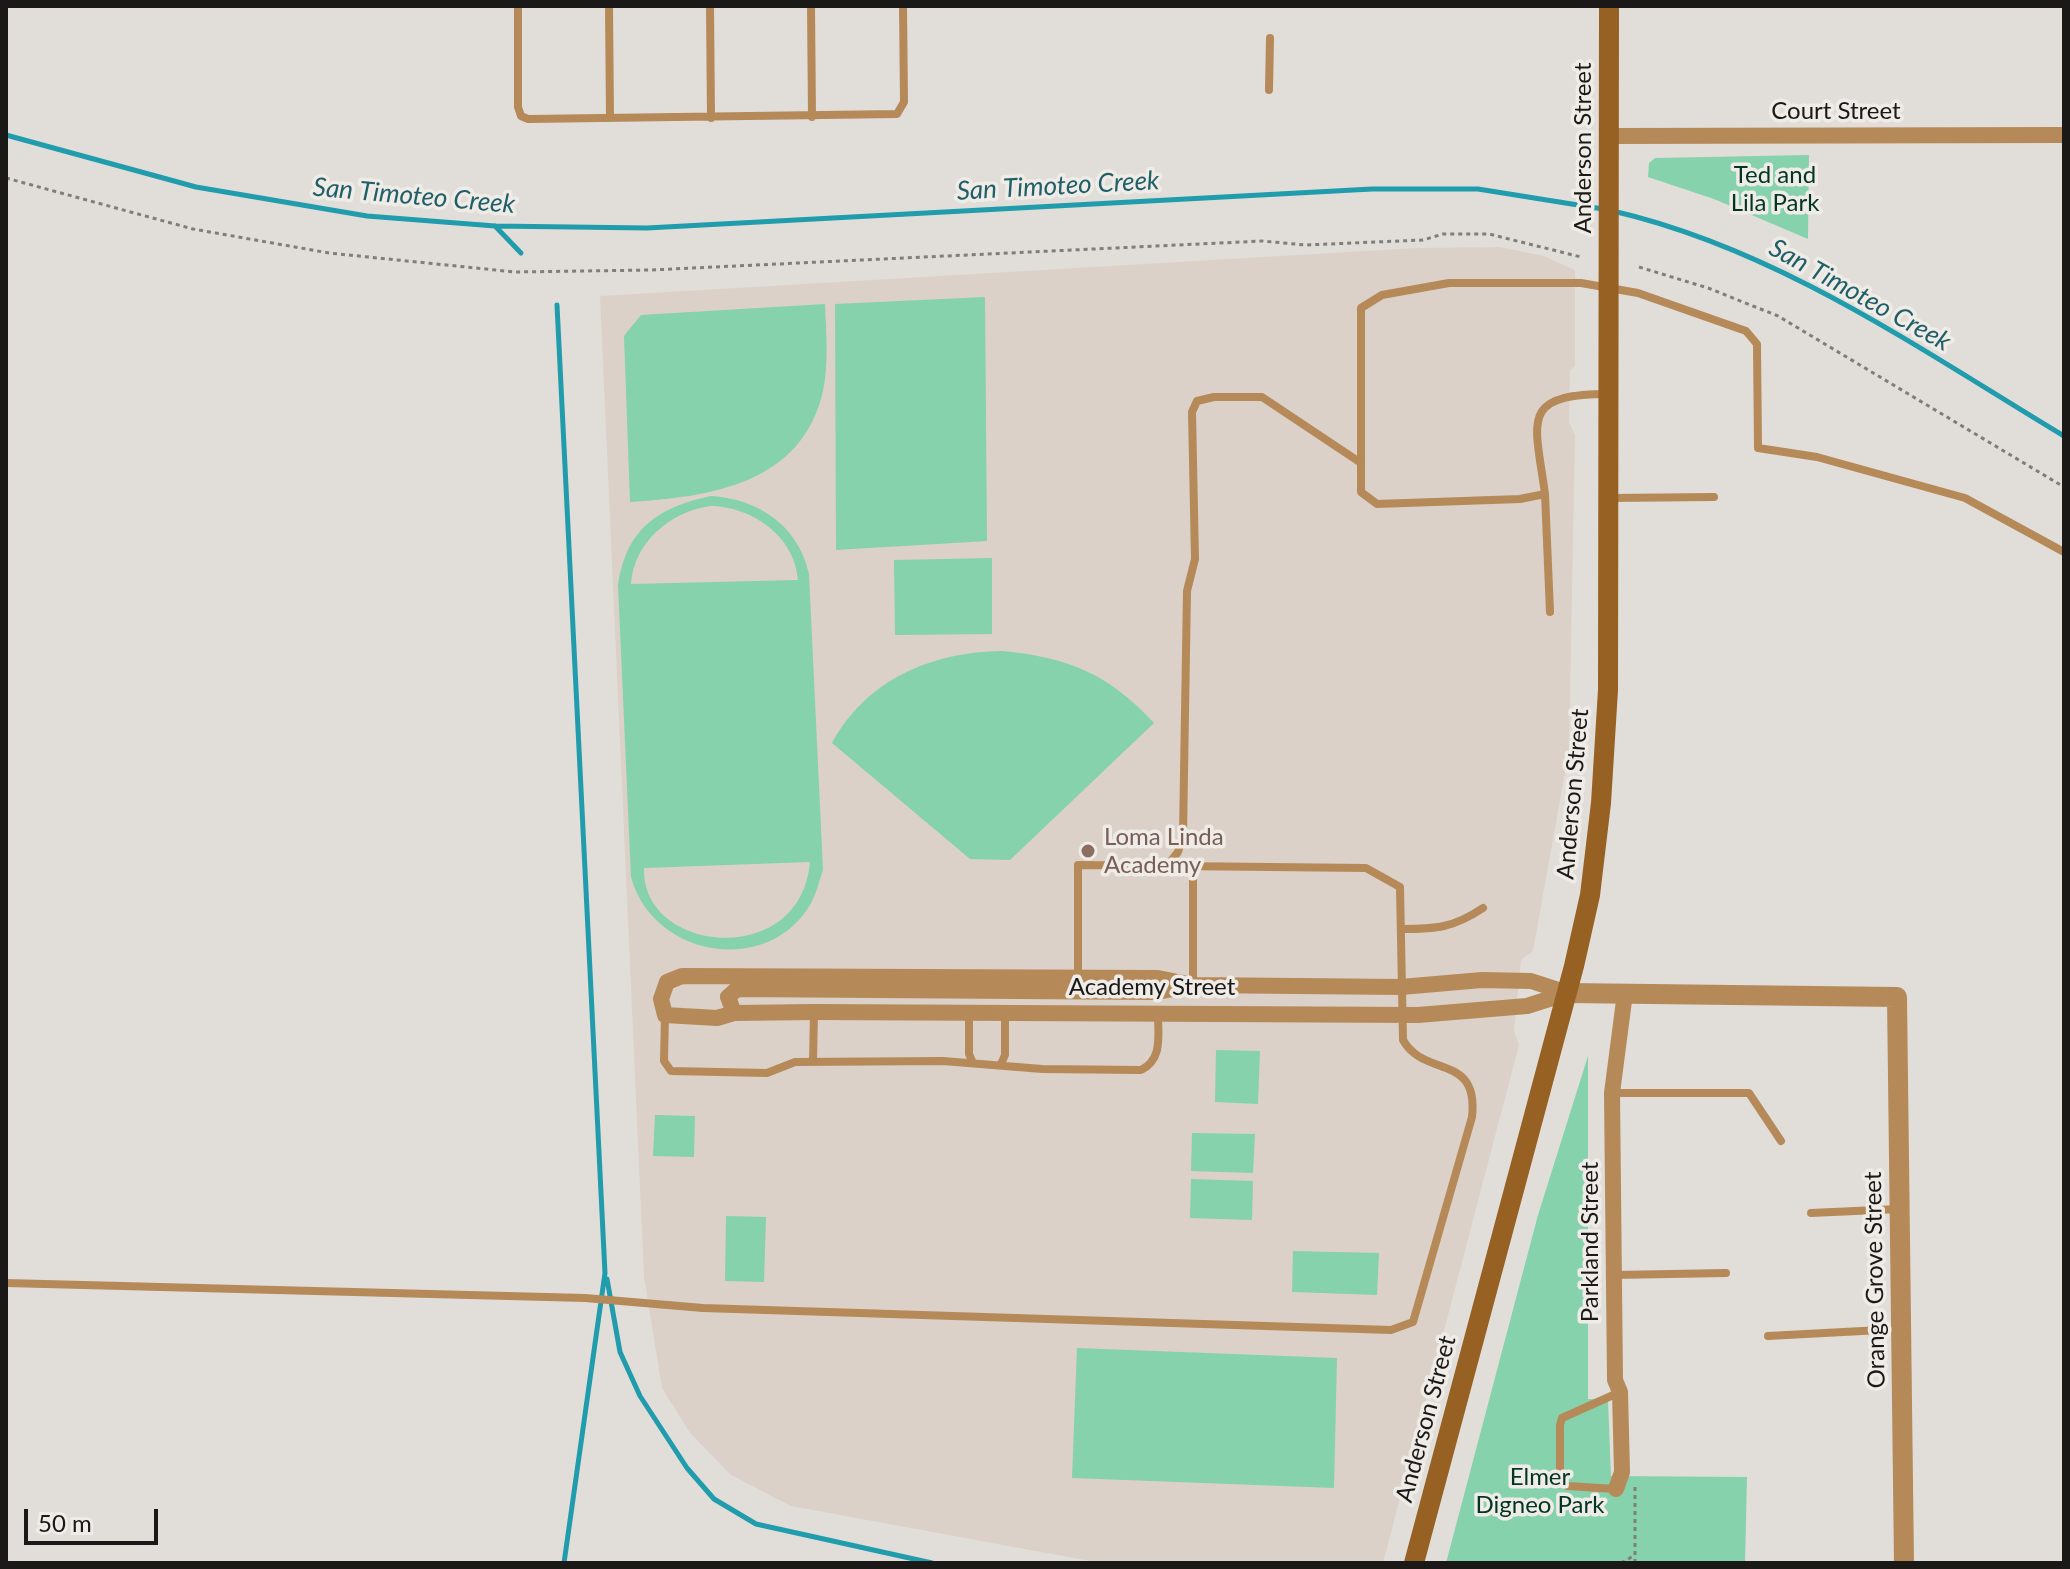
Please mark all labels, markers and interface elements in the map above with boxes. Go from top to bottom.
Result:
street label: Anderson Street [1569,62,1597,234]
street label: Court Street [1771,97,1901,125]
park label: Ted and Lila Park [1731,161,1819,217]
water label: San Timoteo Creek [956,165,1160,207]
water label: San Timoteo Creek [312,172,516,220]
water label: San Timoteo Creek [1764,232,1956,358]
street label: Anderson Street [1551,708,1595,880]
place label: Loma Linda Academy [1104,823,1224,879]
marker: Loma Linda Academy [1079,842,1097,860]
street label: Academy Street [1069,973,1235,1001]
street label: Parkland Street [1576,1162,1604,1322]
street label: Orange Grove Street [1859,1171,1891,1389]
street label: Anderson Street [1390,1333,1462,1505]
park label: Elmer Digneo Park [1476,1463,1604,1519]
scale bar [28,1493,162,1543]
text: 50 m [38,1508,92,1537]

